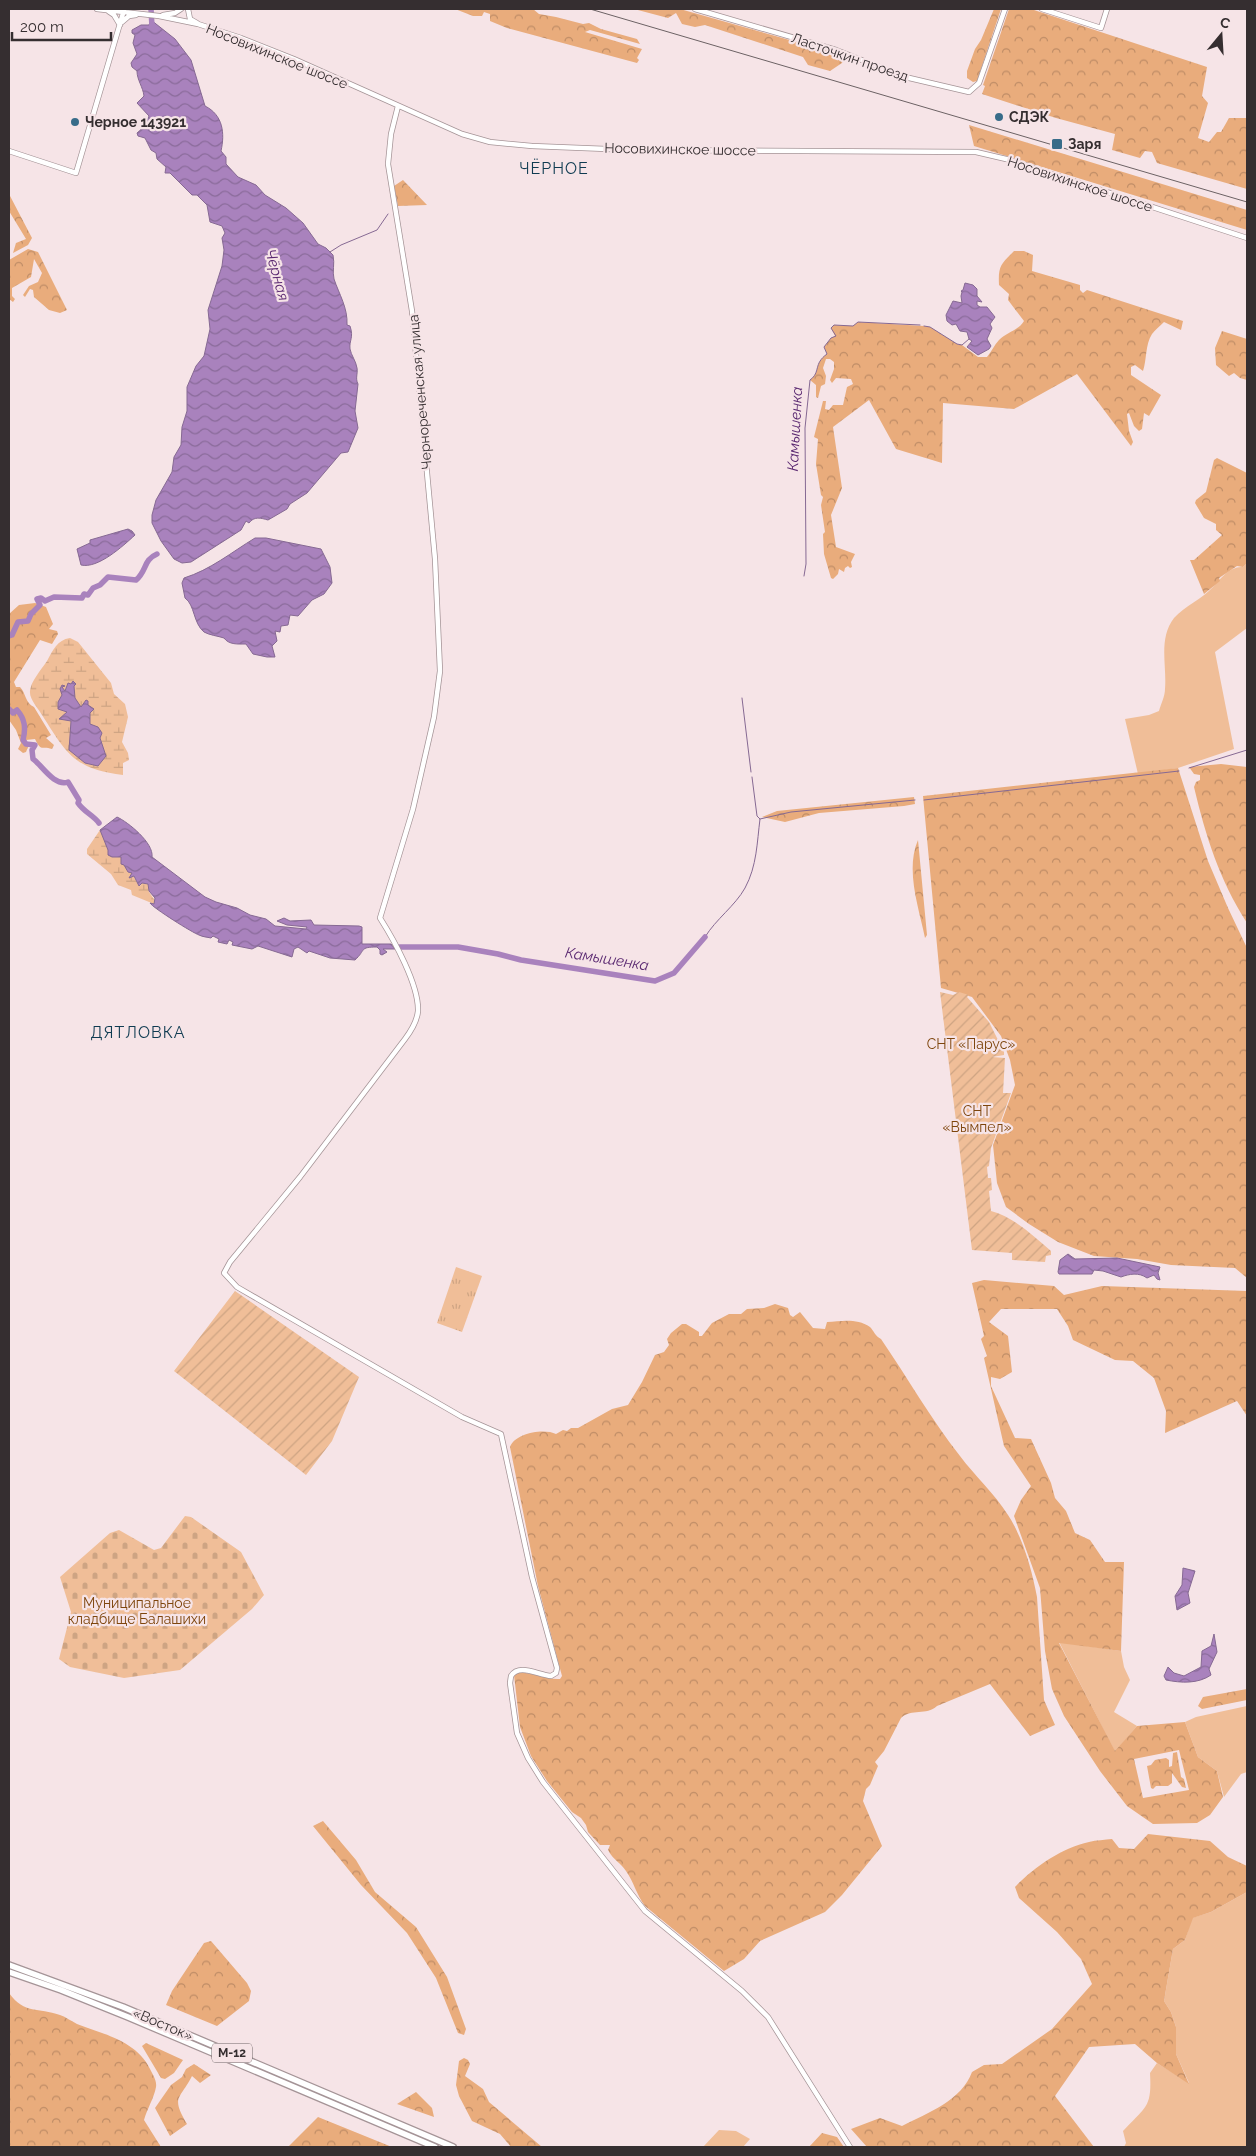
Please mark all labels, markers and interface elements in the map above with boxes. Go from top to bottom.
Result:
scale bar [12,10,111,42]
north arrow [1196,10,1246,60]
text: С [1218,14,1232,32]
text: 200 m [20,18,64,36]
street label: Носовихинское шоссе [204,20,350,92]
street label: Ласточкин проезд [789,29,911,85]
place label: СДЭК [1009,109,1050,125]
marker: СДЭК [993,111,1005,123]
place label: Черное 143921 [85,114,186,130]
marker: Черное 143921 [69,116,81,128]
place label: Заря [1068,136,1101,152]
marker: Заря [1050,137,1064,151]
street label: Носовихинское шоссе [604,140,756,158]
street label: Носовихинское шоссе [1005,153,1155,215]
district label: ЧЁРНОЕ [519,158,589,178]
water label: Чёрная [261,247,293,303]
street label: Чернореченская улица [405,314,435,470]
water label: Камышенка [784,386,806,472]
water label: Камышенка [564,943,650,975]
district label: ДЯТЛОВКА [90,1023,186,1042]
park label: СНТ «Парус» [927,1036,1015,1052]
park label: СНТ «Вымпел» [943,1103,1011,1135]
park label: Муниципальное кладбище Балашихи [68,1595,206,1627]
street label: «Восток» [131,2004,195,2044]
road number: М-12 [212,2044,252,2062]

